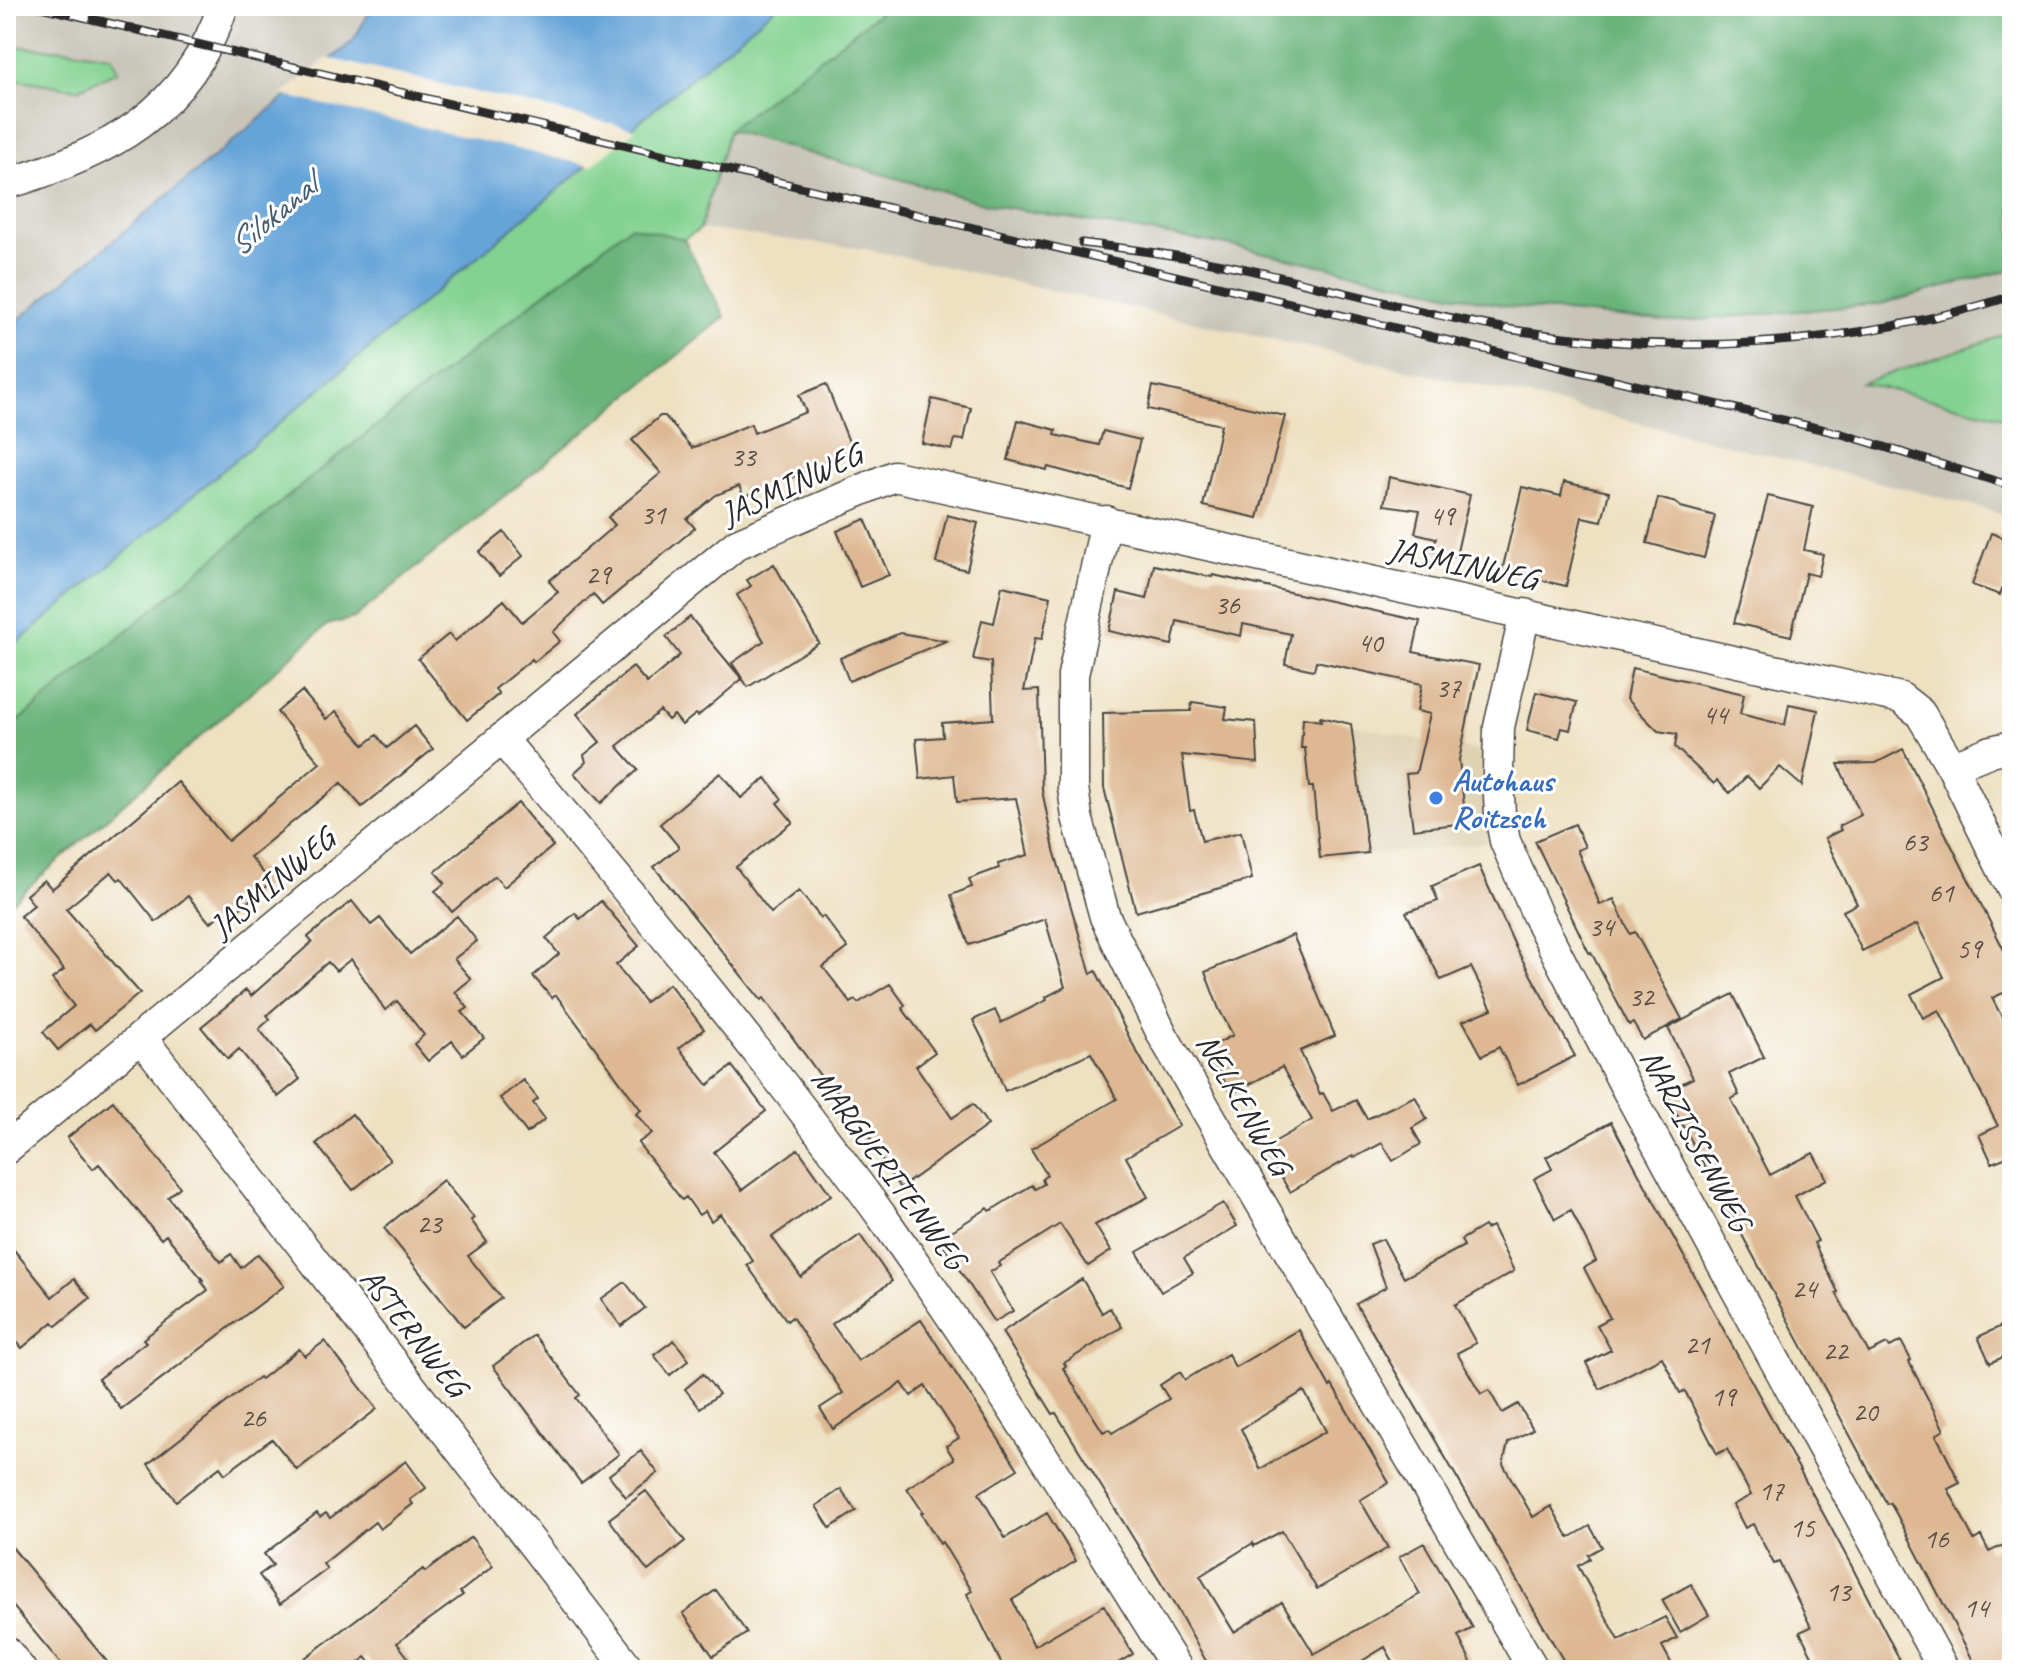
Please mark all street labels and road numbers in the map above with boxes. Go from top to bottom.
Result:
street label: JASMINWEG [712,432,871,535]
street label: JASMINWEG [1383,528,1545,601]
street label: JASMINWEG [200,816,346,948]
street label: NELKENWEG [1187,1026,1303,1185]
street label: NARZISSENWEG [1631,1042,1763,1241]
street label: MARGUERITENWEG [802,1061,977,1280]
street label: ASTERNWEG [351,1259,479,1408]

